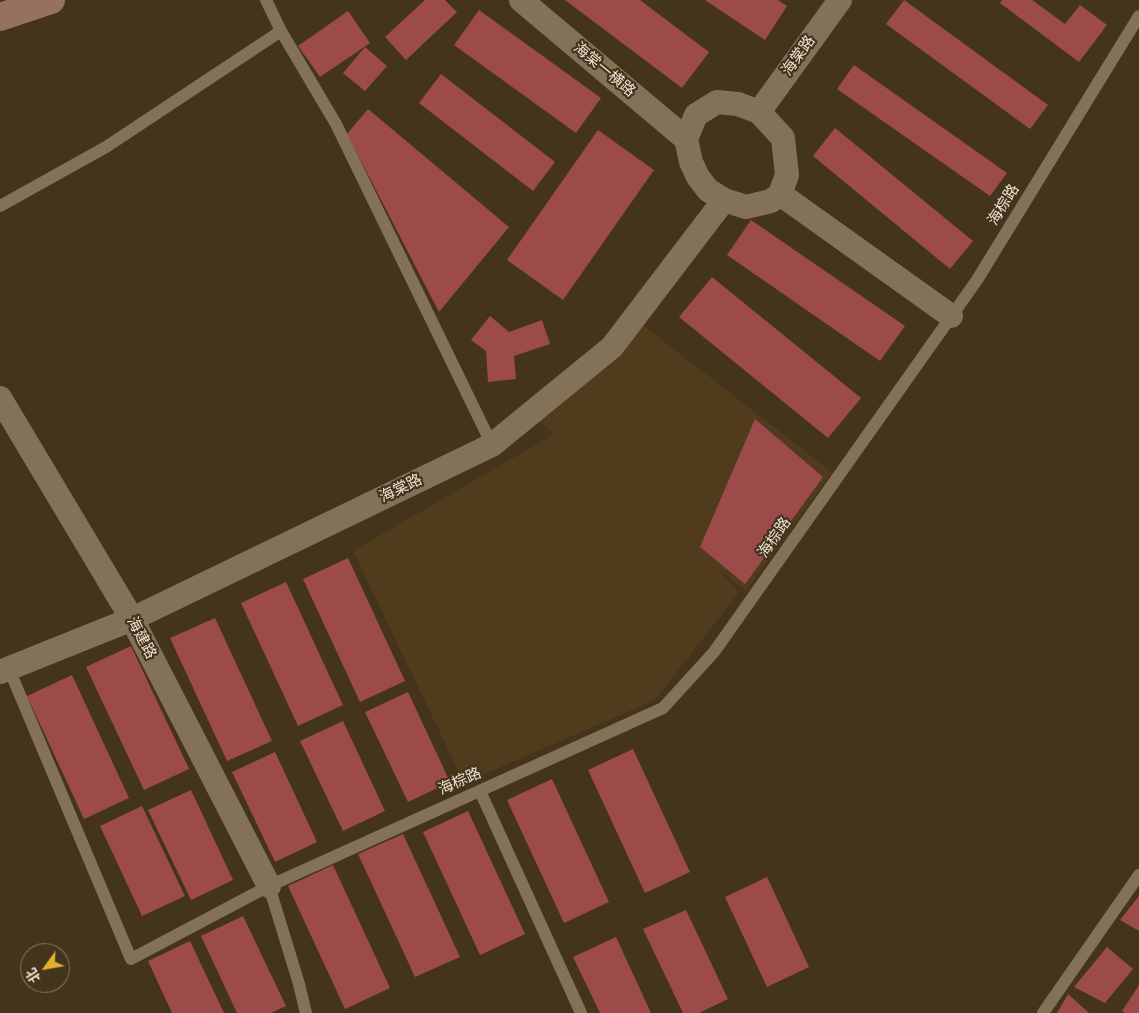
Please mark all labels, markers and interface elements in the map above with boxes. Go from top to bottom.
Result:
street label: 海棠路 [778,33,820,79]
street label: 海棠一横路 [569,39,639,101]
street label: 海棕路 [984,181,1024,229]
street label: 海棠路 [377,471,425,507]
street label: 海棕路 [755,514,795,562]
street label: 海建路 [122,614,160,662]
street label: 海棕路 [436,765,484,799]
north arrow [20,943,70,993]
text: 北 [23,965,44,986]

